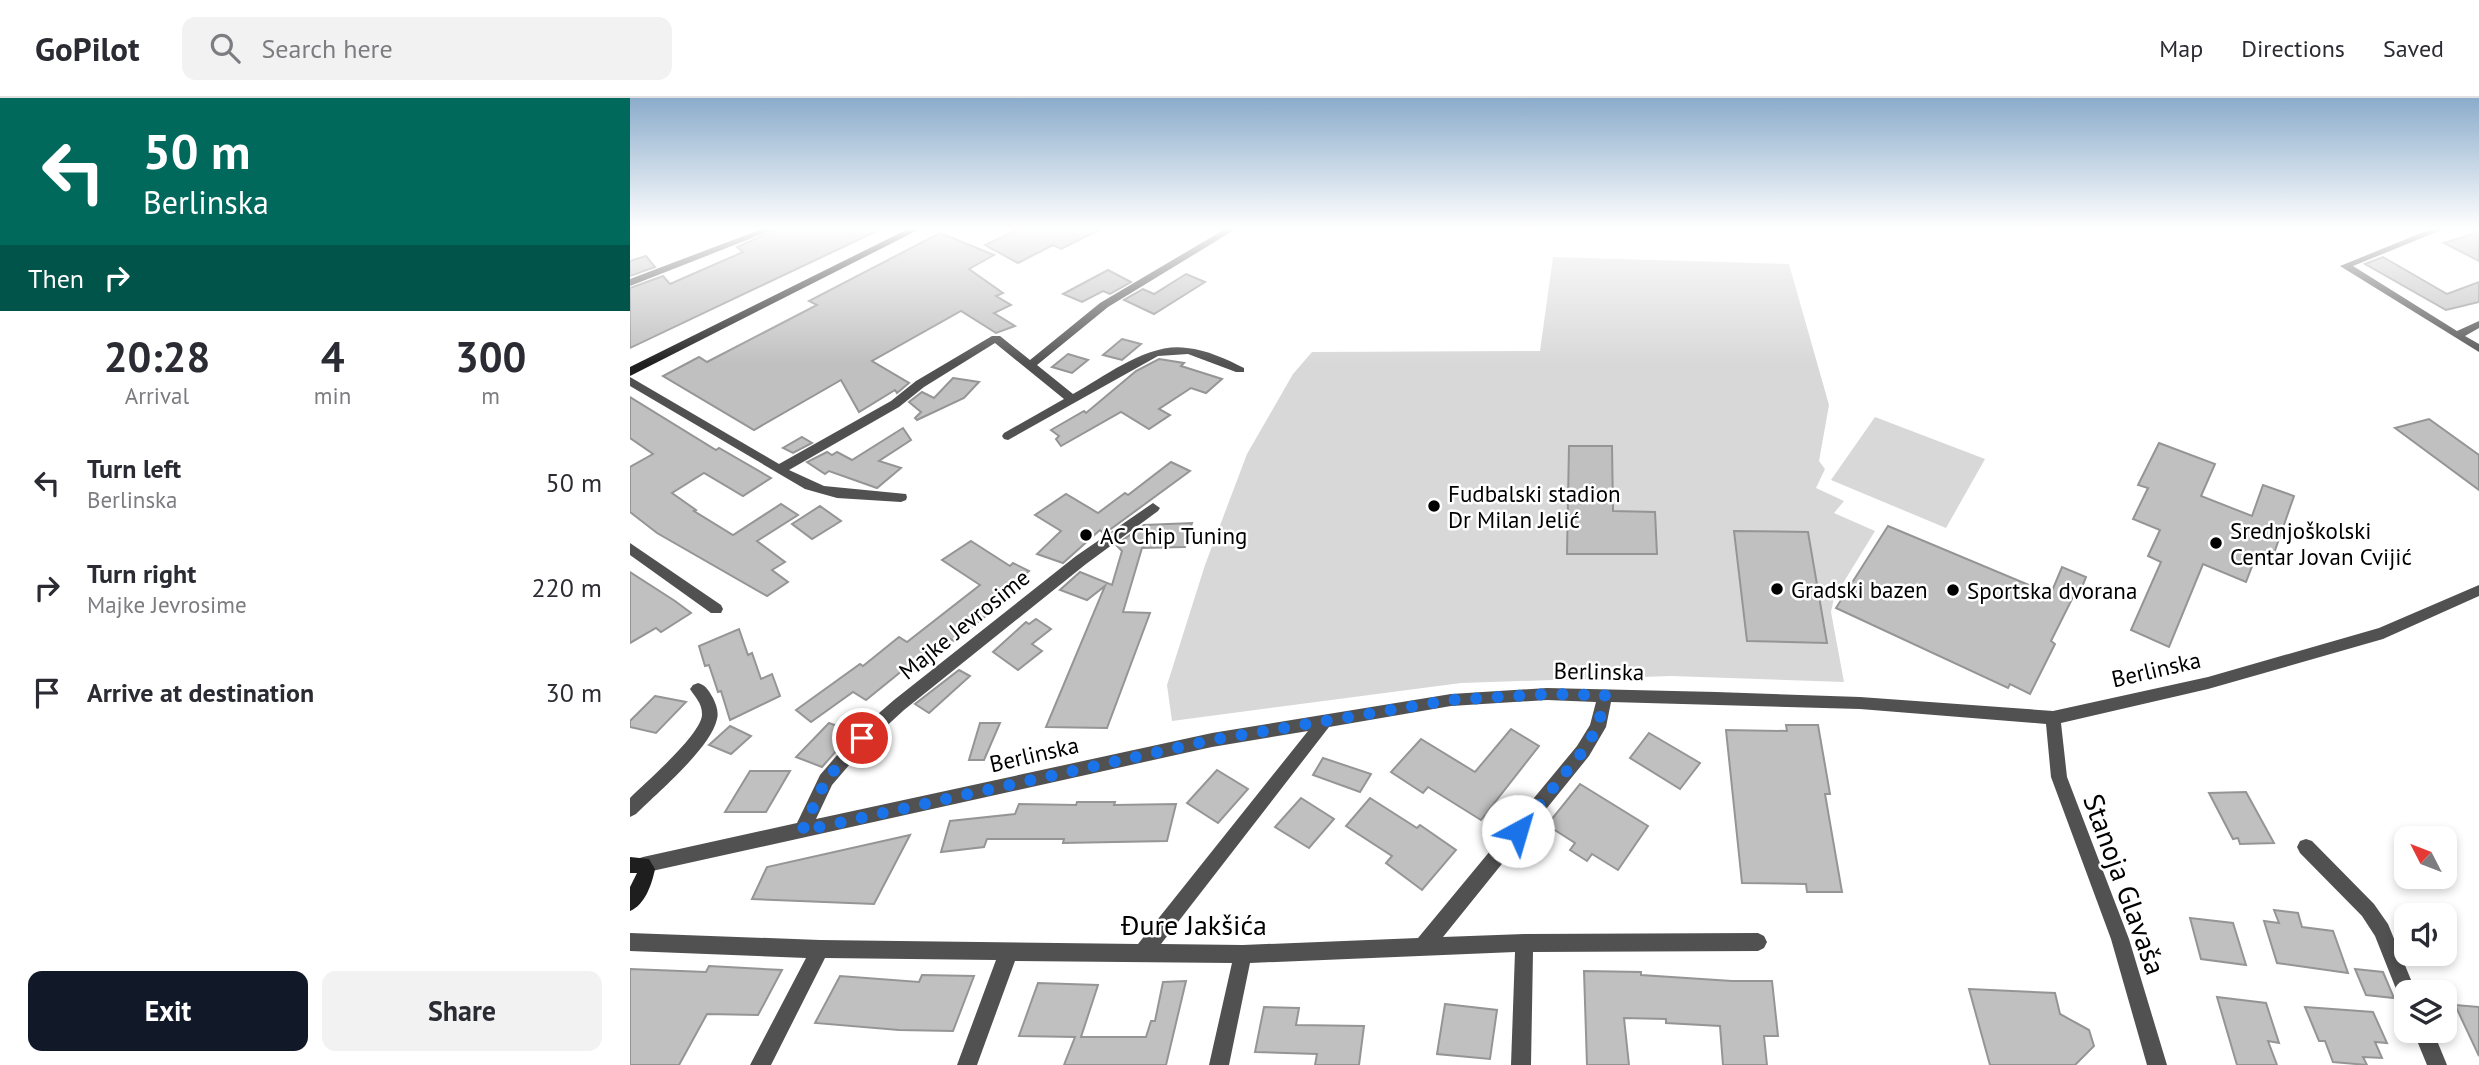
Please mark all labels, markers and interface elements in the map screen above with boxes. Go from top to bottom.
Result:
search box [182,17,672,80]
text: GoPilot [35,27,140,70]
icon: search [206,29,244,67]
text: Search here [262,32,393,65]
text: Map [2159,33,2203,64]
text: Directions [2241,33,2345,64]
text: Saved [2383,33,2444,64]
text: 50 m [143,119,250,183]
icon: left [28,126,119,217]
text: Berlinska [143,181,269,223]
icon: right [98,259,136,297]
text: Then [28,262,84,295]
text: 20:28 [104,329,210,384]
text: 4 [321,329,344,384]
text: 300 [455,329,526,384]
text: Arrival [125,381,189,410]
text: min [314,381,351,410]
text: m [481,381,500,410]
text: Turn left [87,452,181,485]
icon: left [28,464,66,502]
text: 50 m [546,466,602,499]
place label: Fudbalski stadion Dr Milan Jelić [1448,479,1621,534]
text: Berlinska [87,485,178,514]
marker: Fudbalski stadion Dr Milan Jelić [1426,498,1442,514]
place label: Srednjoškolski Centar Jovan Cvijić [2230,516,2412,571]
place label: AC Chip Tuning [1100,521,1247,550]
marker: AC Chip Tuning [1078,527,1094,543]
marker: Srednjoškolski Centar Jovan Cvijić [2208,535,2224,551]
text: Turn right [87,557,196,590]
street label: Majke Jevrosime [893,563,1035,685]
icon: right [28,569,66,607]
text: 220 m [531,571,602,604]
place label: Gradski bazen [1791,575,1928,604]
place label: Sportska dvorana [1967,576,2137,605]
marker: Gradski bazen [1769,581,1785,597]
marker: Sportska dvorana [1945,582,1961,598]
text: Majke Jevrosime [87,590,247,619]
street label: Berlinska [2109,645,2203,693]
street label: Berlinska [1553,656,1645,686]
icon: arrive [28,674,66,712]
text: Arrive at destination [87,676,314,709]
text: 30 m [546,676,602,709]
pin [832,708,892,768]
icon: arrive [843,719,881,757]
street label: Berlinska [987,730,1081,778]
street label: Stanoja Glavaša [2075,789,2175,979]
position arrow [1481,794,1555,868]
north arrow [2394,826,2457,889]
map controls [2394,826,2457,1043]
button: sound [2394,903,2457,966]
street label: Đure Jakšića [1120,906,1267,943]
button: Exit [28,971,308,1051]
button: Share [322,971,602,1051]
button: layers [2394,980,2457,1043]

